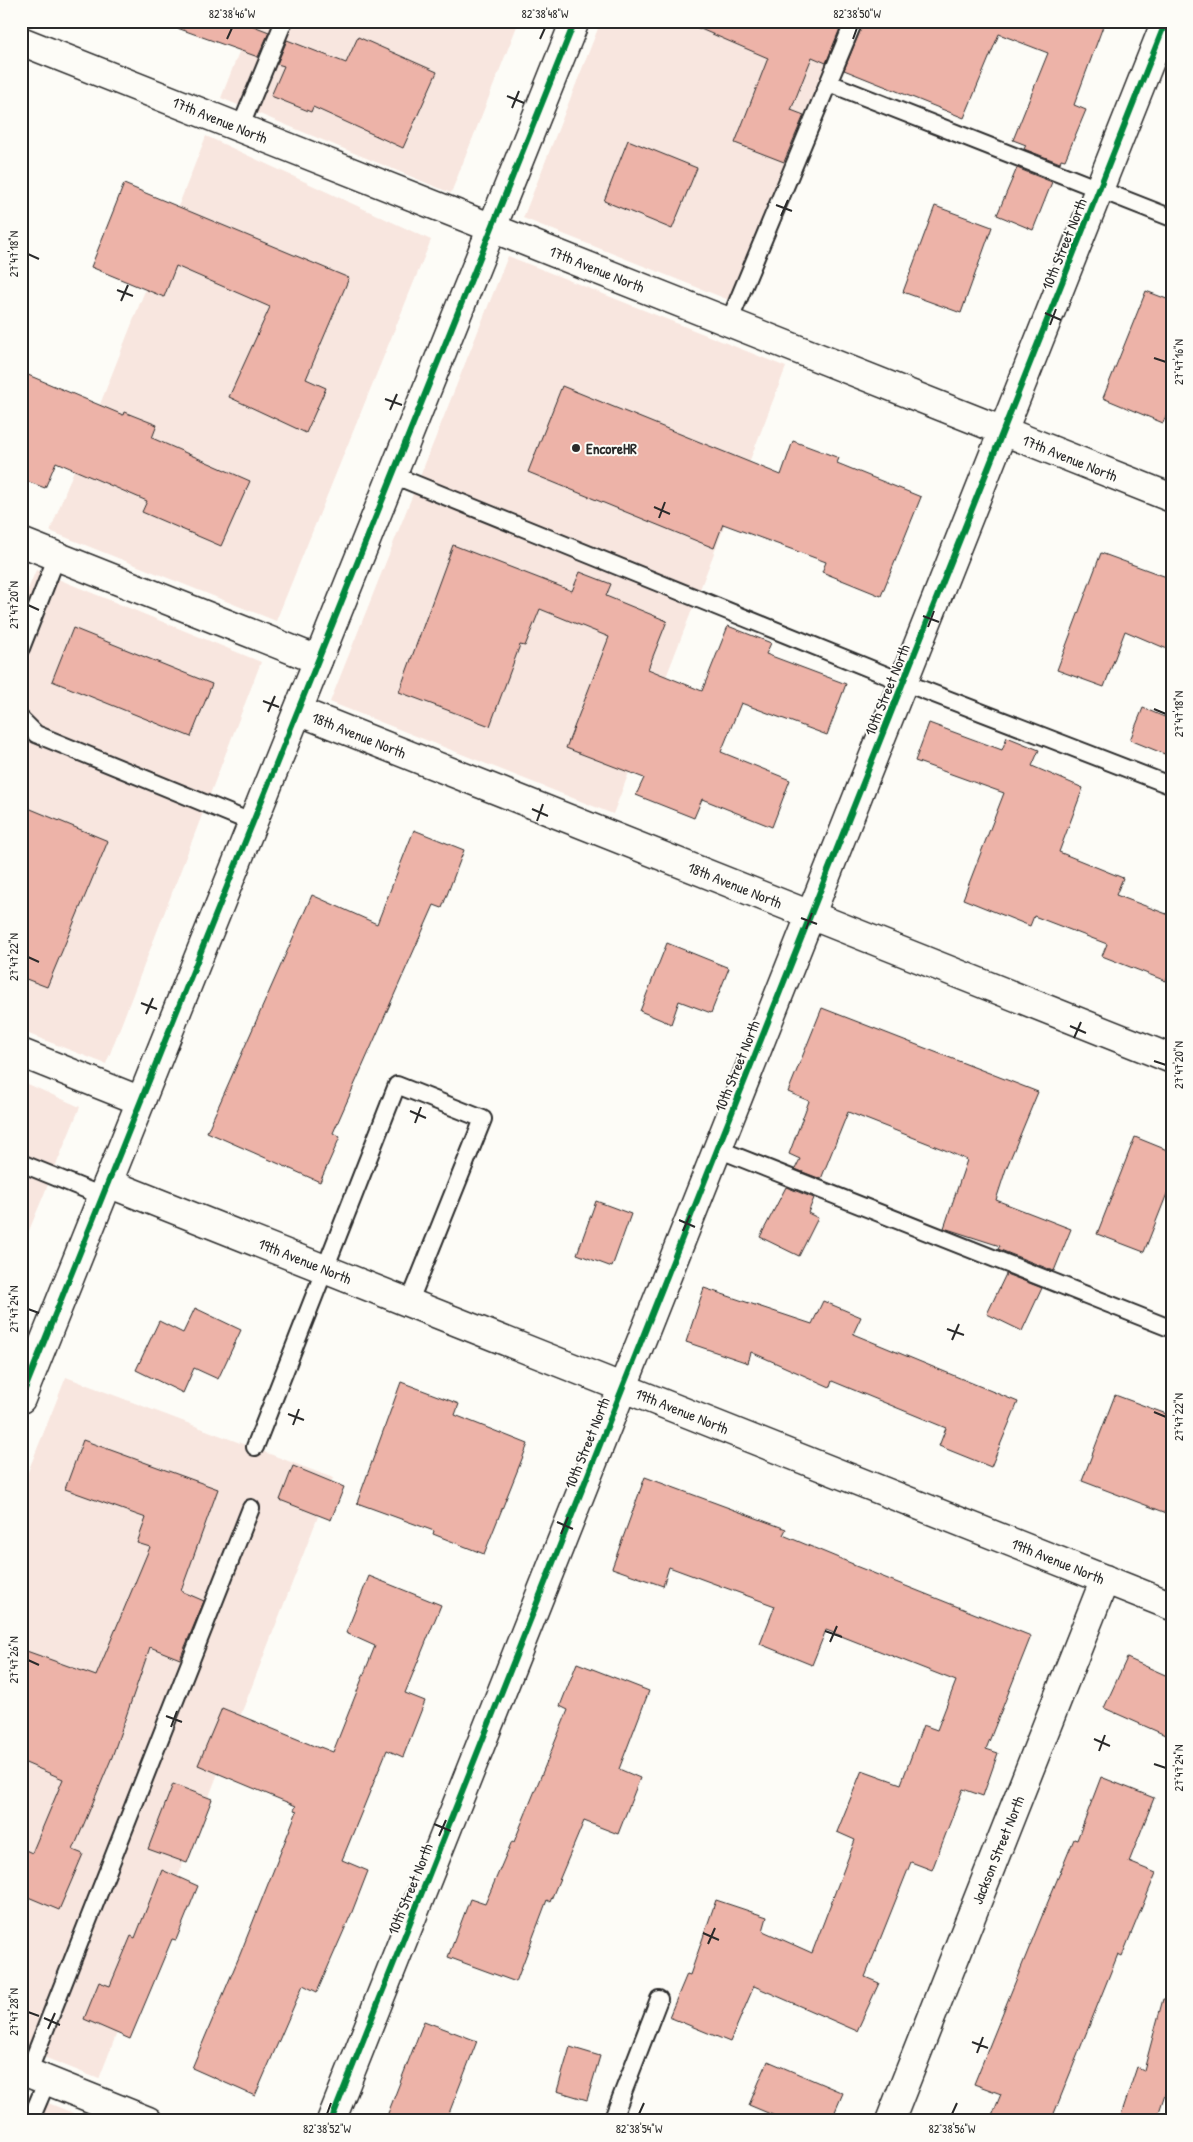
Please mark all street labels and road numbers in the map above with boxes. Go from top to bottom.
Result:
street label: 17th Avenue North [169,91,271,149]
street label: 10th Street North [1036,195,1092,293]
street label: 17th Avenue North [546,240,648,298]
street label: 17th Avenue North [1019,429,1121,487]
street label: 10th Street North [859,641,915,739]
street label: 18th Avenue North [309,707,409,763]
street label: 18th Avenue North [685,857,785,913]
street label: 10th Street North [709,1017,765,1115]
street label: 19th Avenue North [255,1233,355,1289]
street label: 19th Avenue North [632,1383,732,1439]
street label: 10th Street North [559,1394,615,1492]
street label: 19th Avenue North [1008,1533,1108,1589]
street label: Jackson Street North [967,1793,1029,1907]
street label: 10th Street North [382,1840,438,1938]

